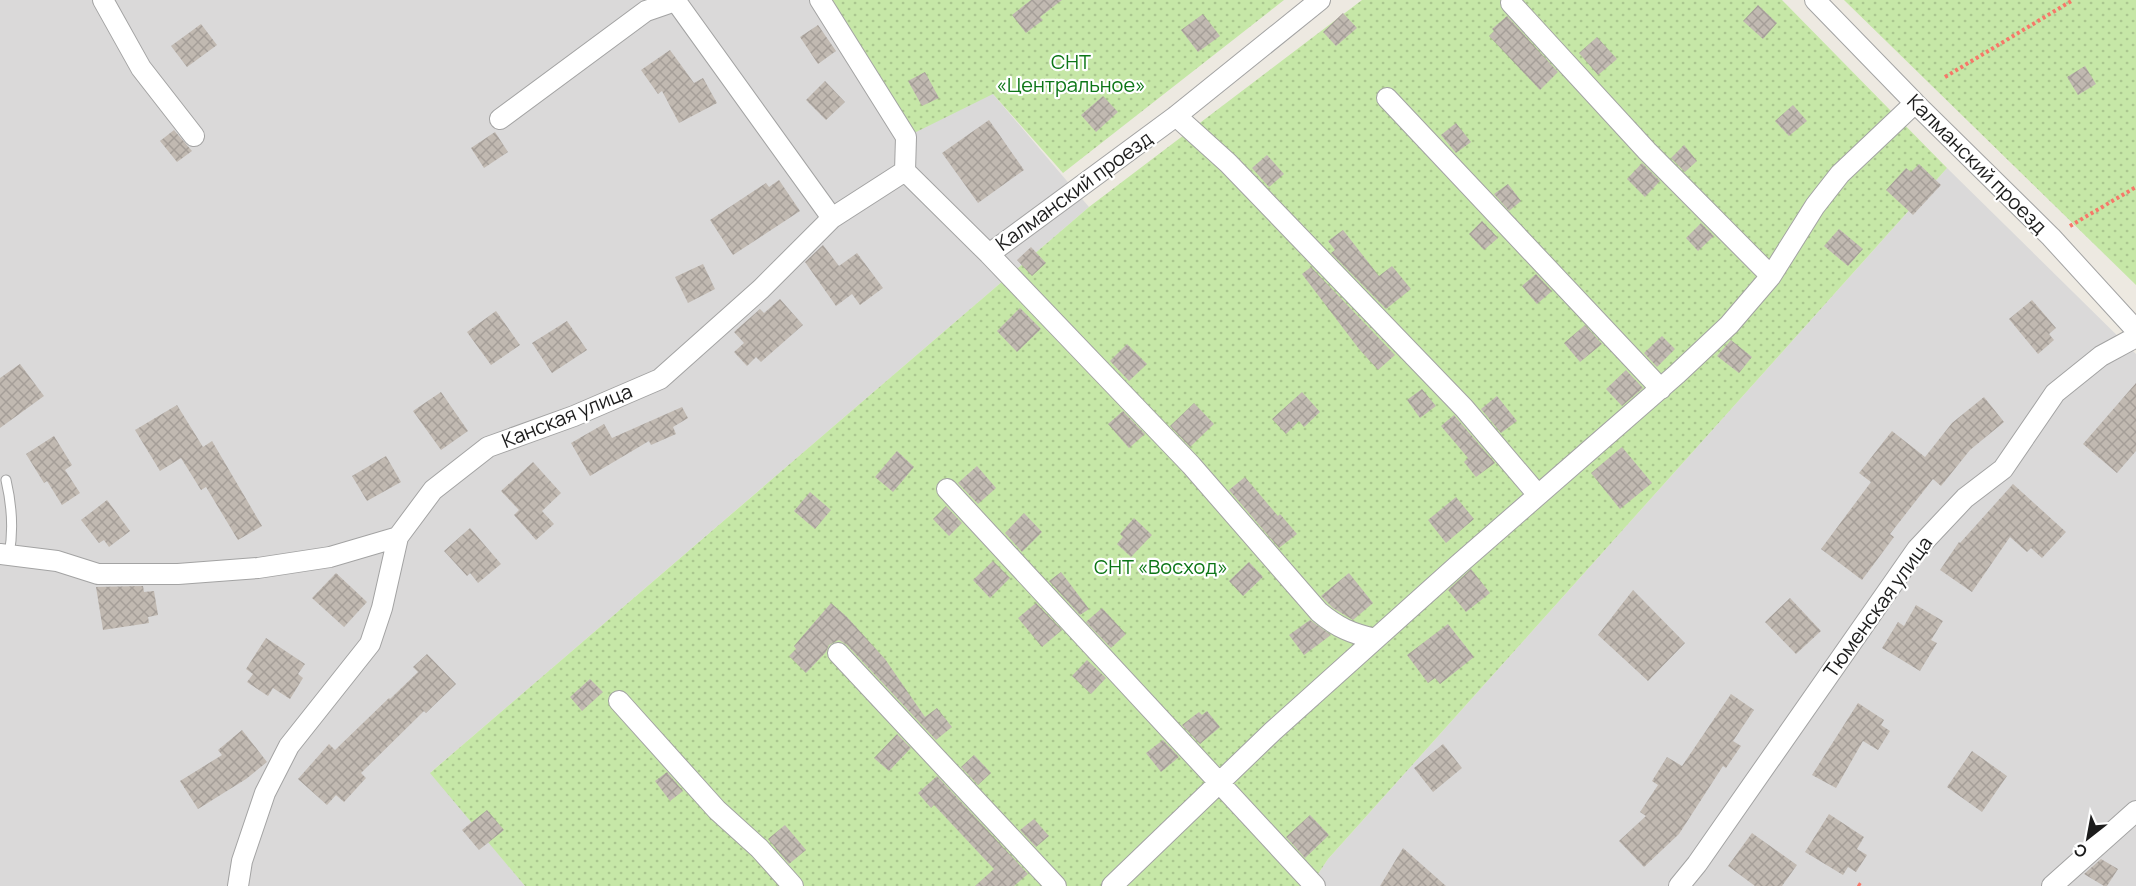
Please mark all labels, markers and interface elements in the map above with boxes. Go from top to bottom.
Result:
park label: СНТ «Центральное» [996,48,1146,98]
street label: Калманский проезд [1902,88,2053,239]
street label: Калманский проезд [990,125,1157,257]
street label: Канская улица [498,377,636,454]
street label: Тюменская улица [1817,531,1938,683]
park label: СНТ «Восход» [1094,553,1228,580]
north arrow [2058,808,2118,868]
text: С [2069,838,2091,863]

